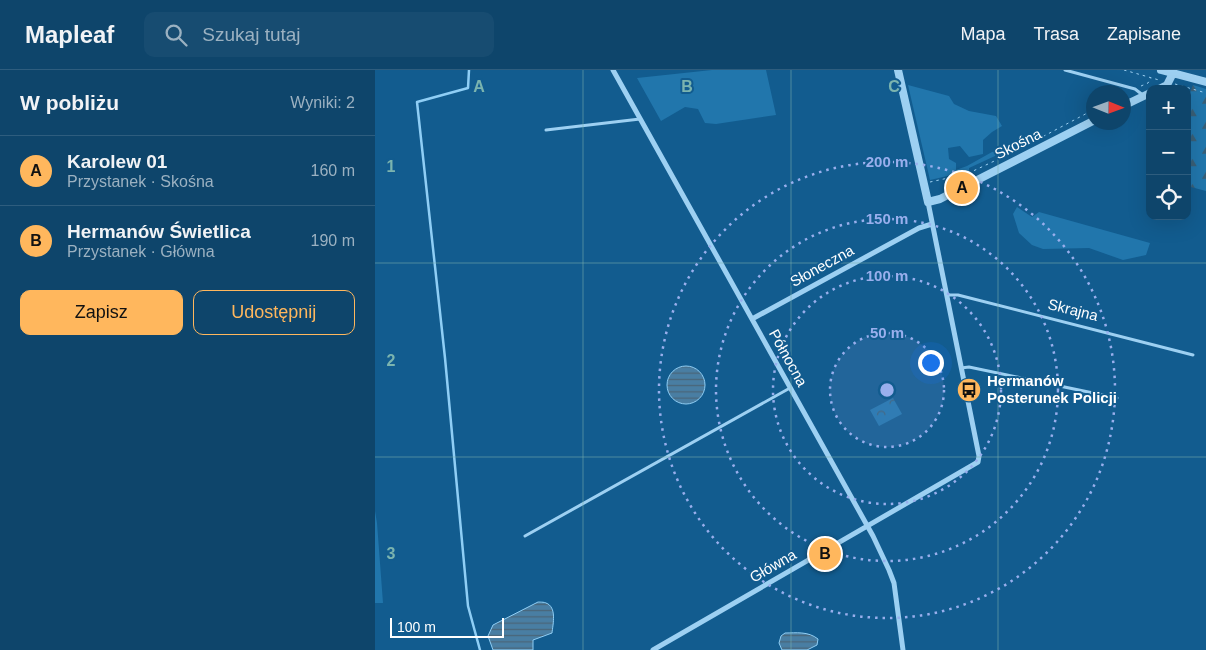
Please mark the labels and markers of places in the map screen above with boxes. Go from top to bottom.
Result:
pin: A [946,169,978,207]
place label: Hermanów Posterunek Policji [987,372,1117,406]
bus stop icon: Hermanów Posterunek Policji [956,377,982,403]
centre of rings [878,381,896,399]
pin: B [809,535,841,573]

